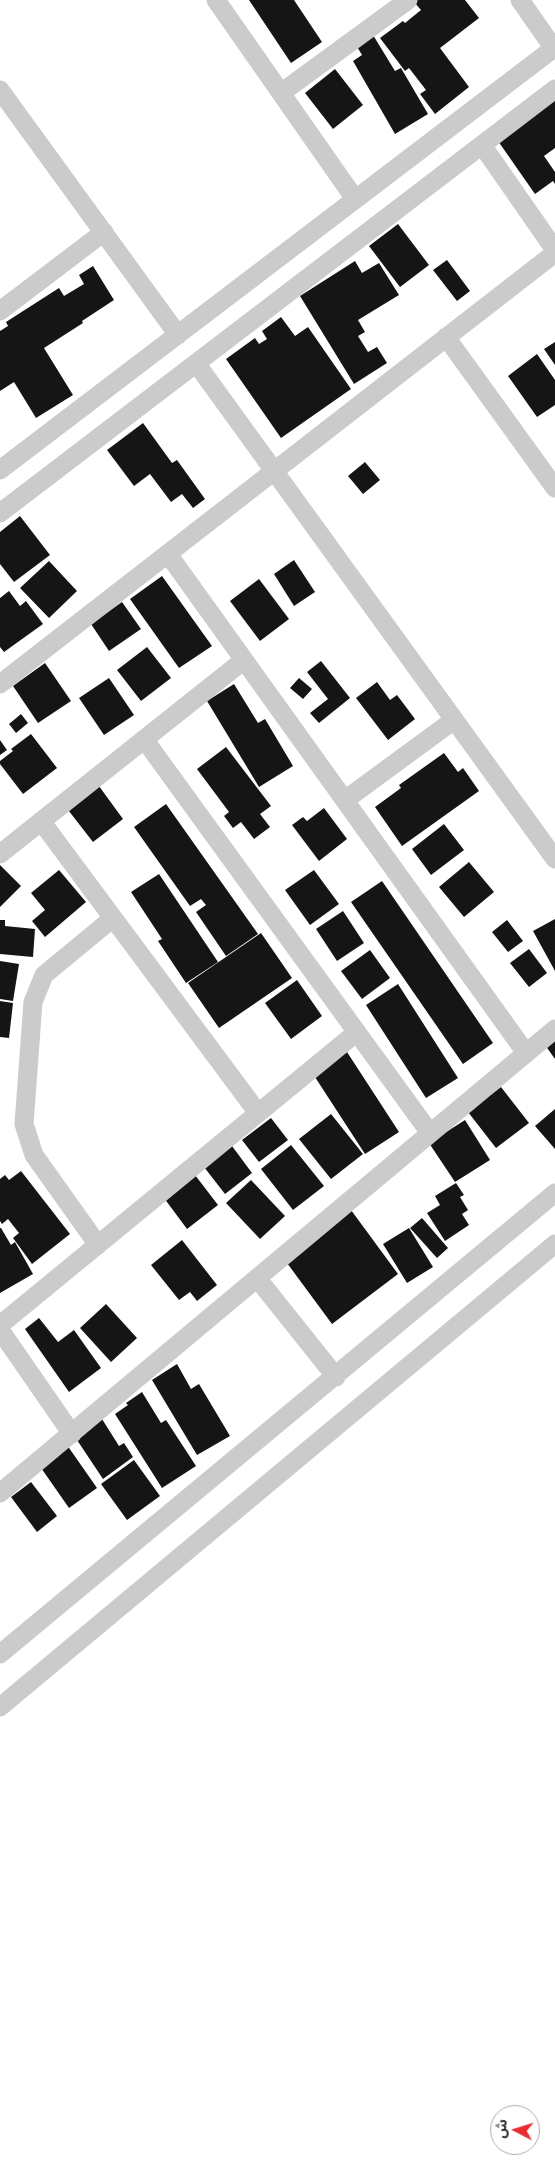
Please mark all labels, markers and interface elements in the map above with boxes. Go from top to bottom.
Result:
north arrow [490,2105,540,2155]
text: ش [490,2118,511,2139]

